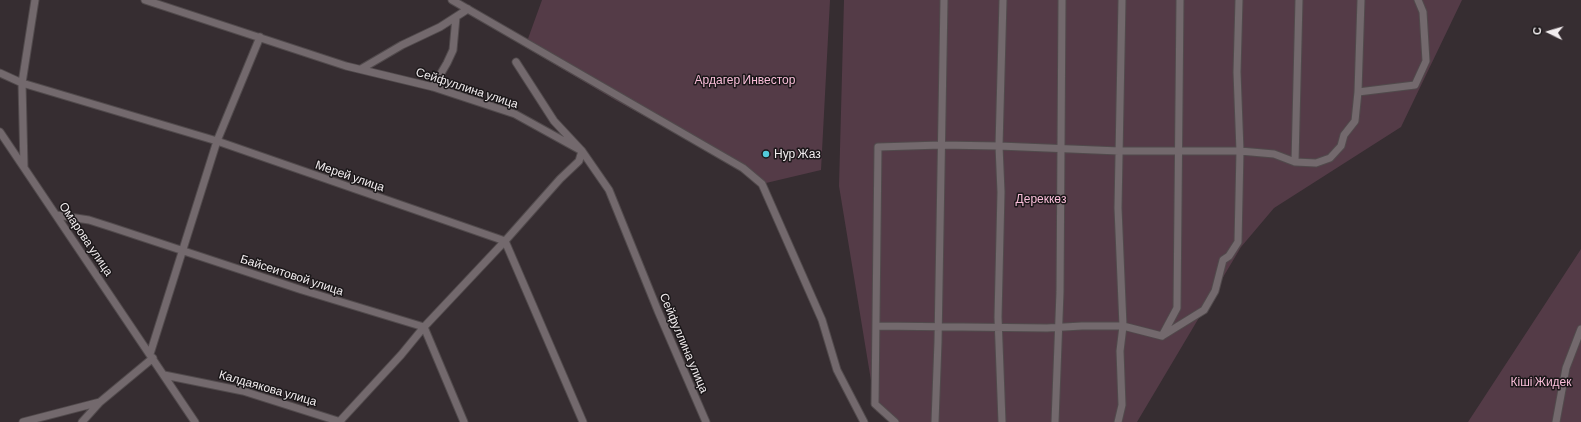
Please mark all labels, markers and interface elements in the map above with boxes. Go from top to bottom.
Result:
north arrow [1529,12,1569,52]
text: С [1530,26,1543,35]
street label: Сейфуллина улица [414,65,520,111]
park label: Ардагер Инвестор [695,73,795,87]
place label: Нур Жаз [774,147,821,161]
marker: Нур Жаз [761,149,771,159]
street label: Мерей улица [314,157,386,195]
park label: Дереккөз [1016,192,1066,206]
street label: Омарова улица [56,199,116,279]
street label: Байсеитовой улица [239,252,345,298]
street label: Сейфуллина улица [656,291,712,395]
street label: Калдаякова улица [217,367,319,409]
park label: Кіші Жидек [1510,375,1572,389]

